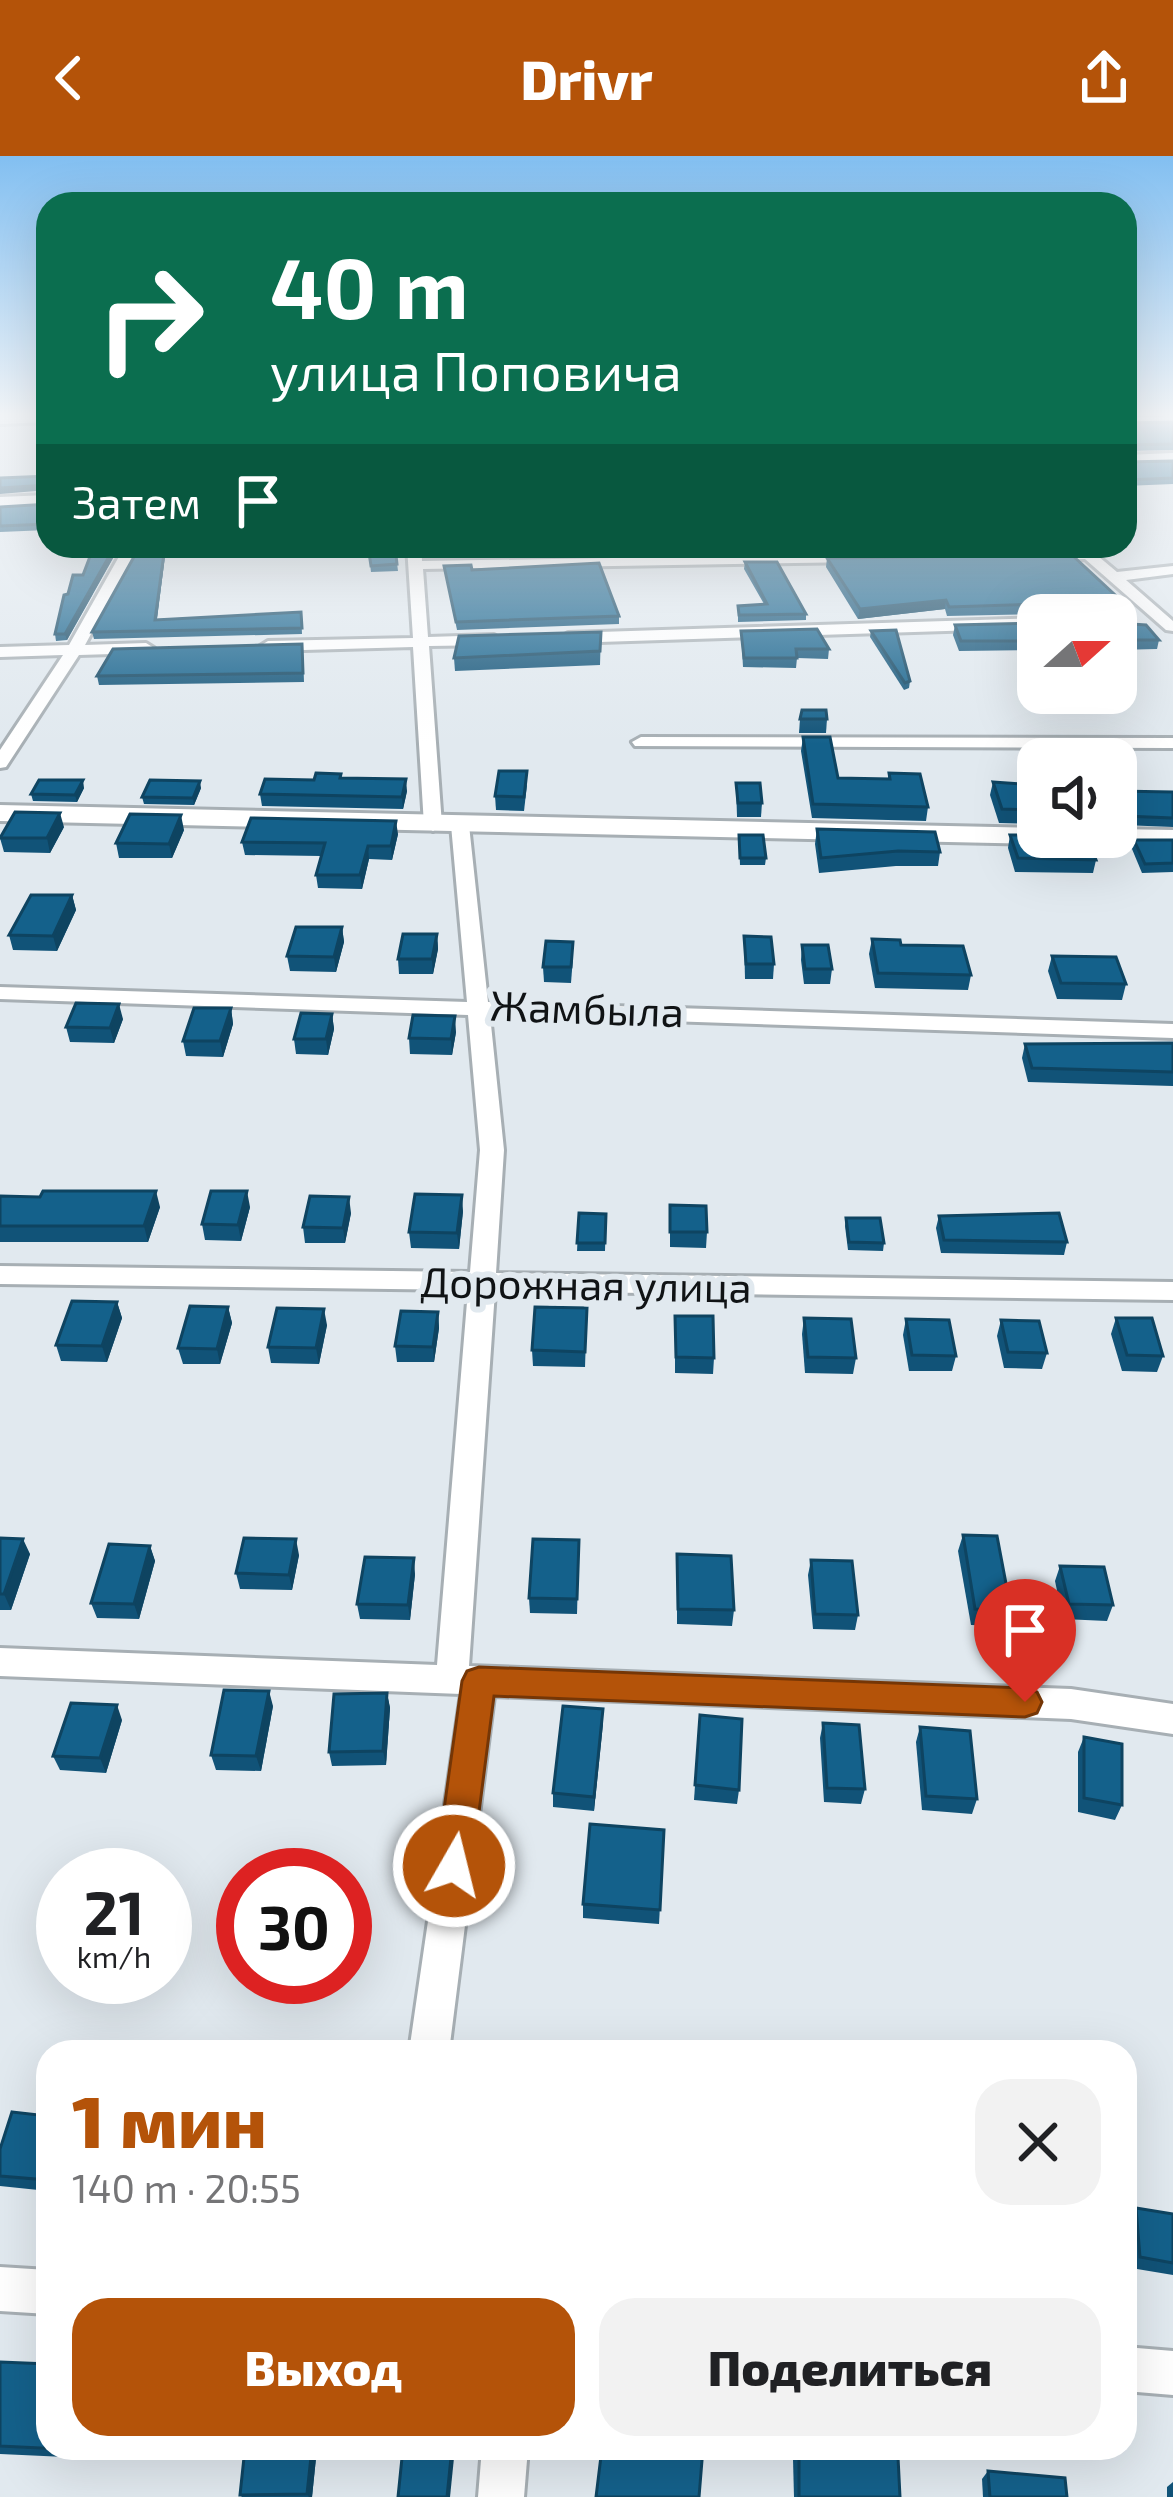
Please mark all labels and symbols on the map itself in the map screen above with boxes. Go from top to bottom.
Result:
north arrow [1017,594,1137,714]
street label: Жамбыла [489,979,685,1035]
street label: Дорожная улица [420,1255,752,1312]
pin [974,1579,1076,1702]
position arrow [391,1803,517,1929]
speed limit sign: 30 [216,1848,372,2004]

